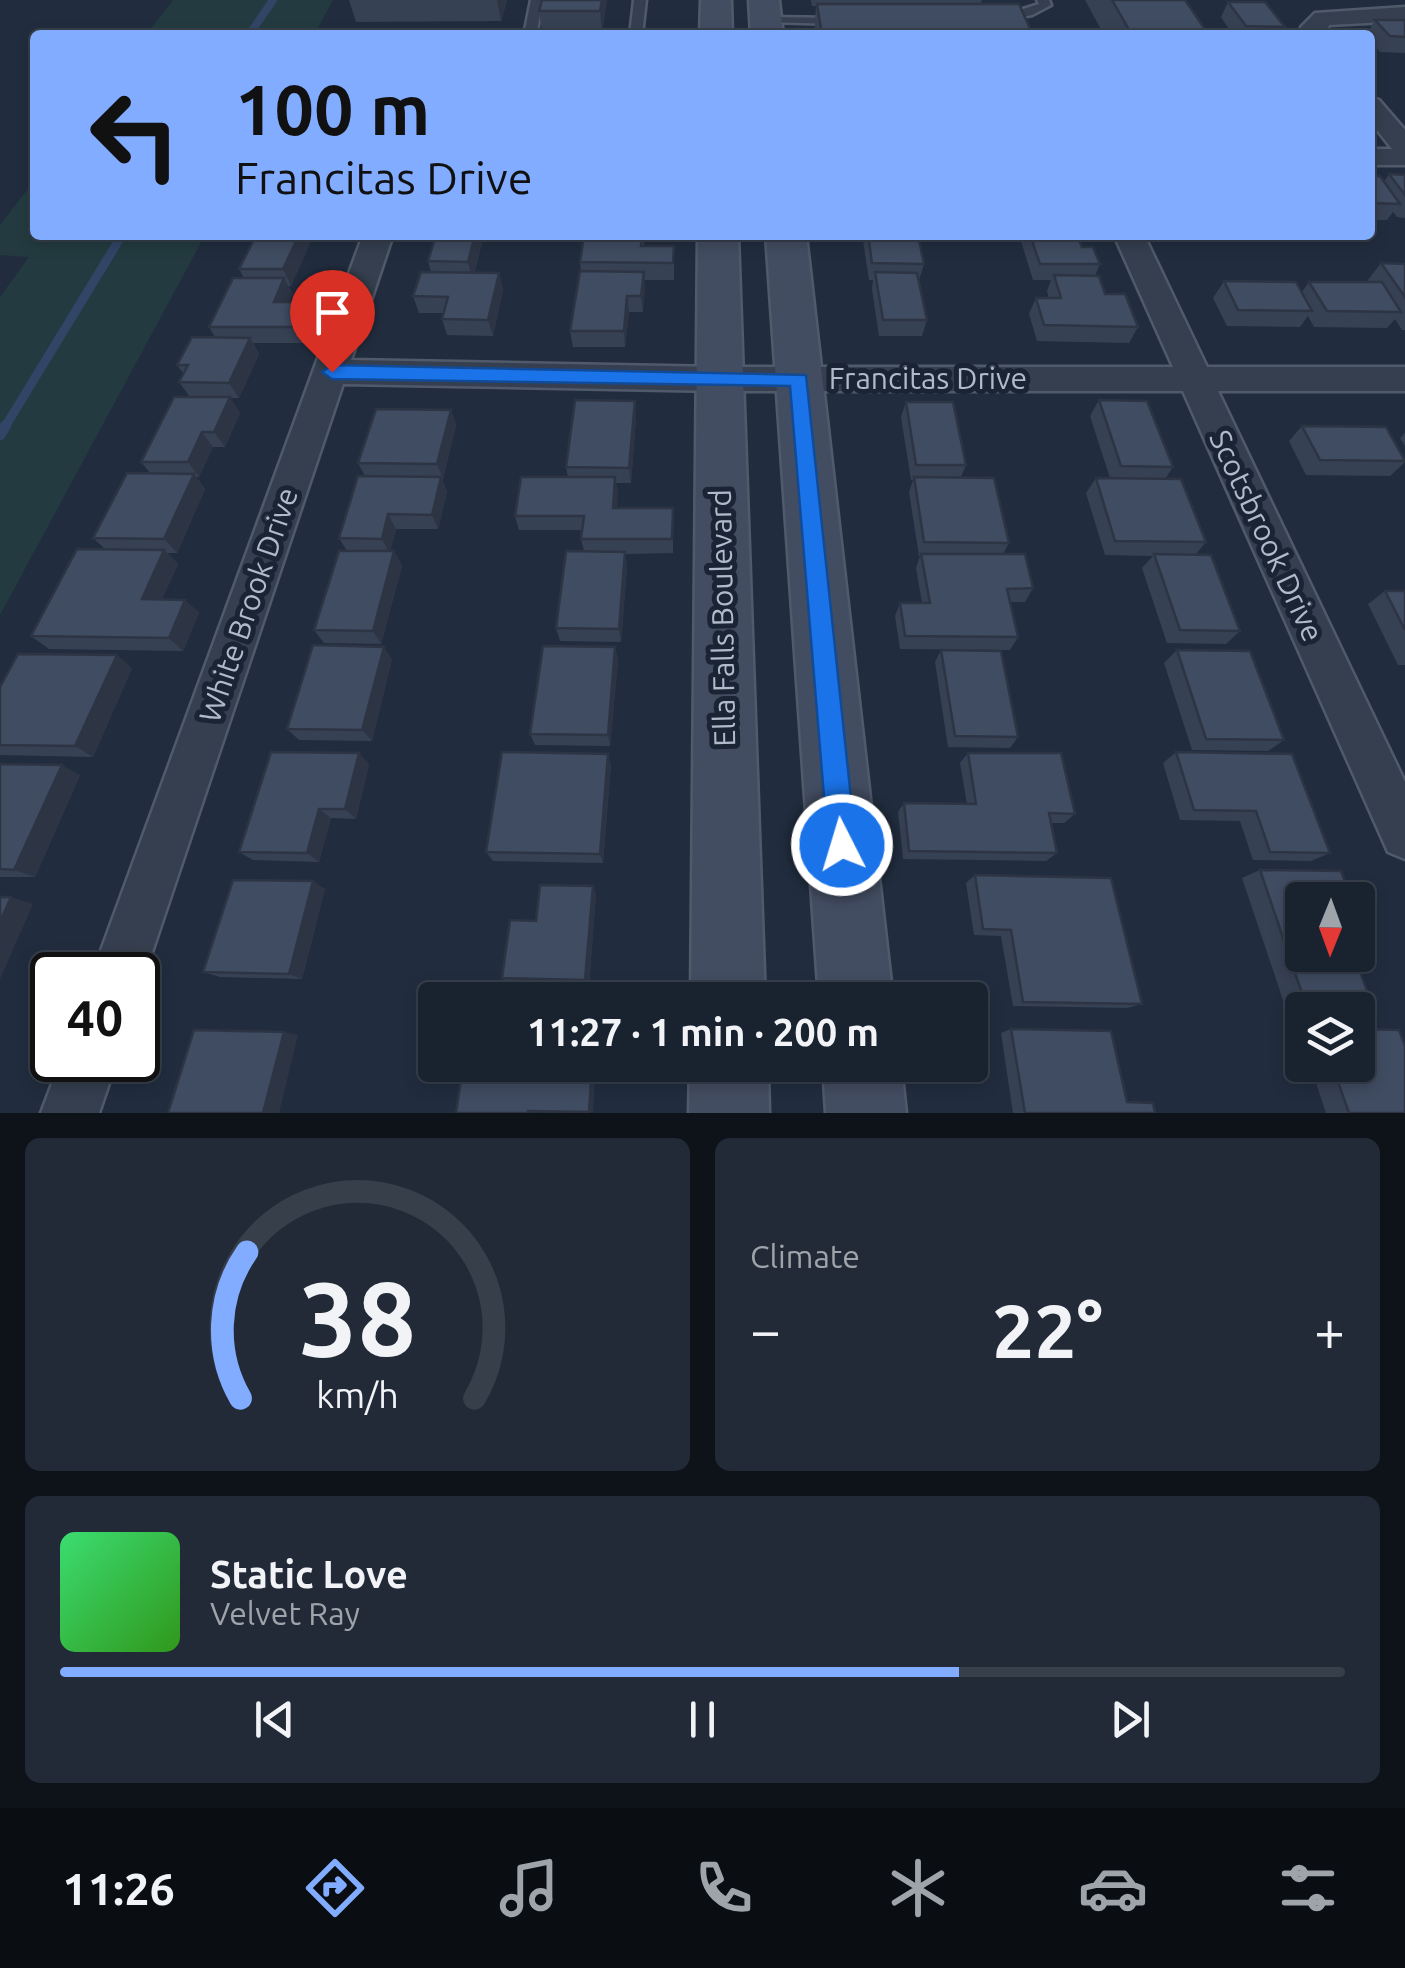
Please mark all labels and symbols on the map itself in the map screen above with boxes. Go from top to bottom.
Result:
pin [290,270,375,373]
street label: Francitas Drive [829,361,1027,395]
street label: Scotsbrook Drive [1203,425,1331,646]
street label: White Brook Drive [192,483,304,726]
street label: Ella Falls Boulevard [703,489,741,747]
position arrow [790,793,894,897]
north arrow [1285,882,1375,972]
speed limit sign: 40 [30,952,160,1082]

